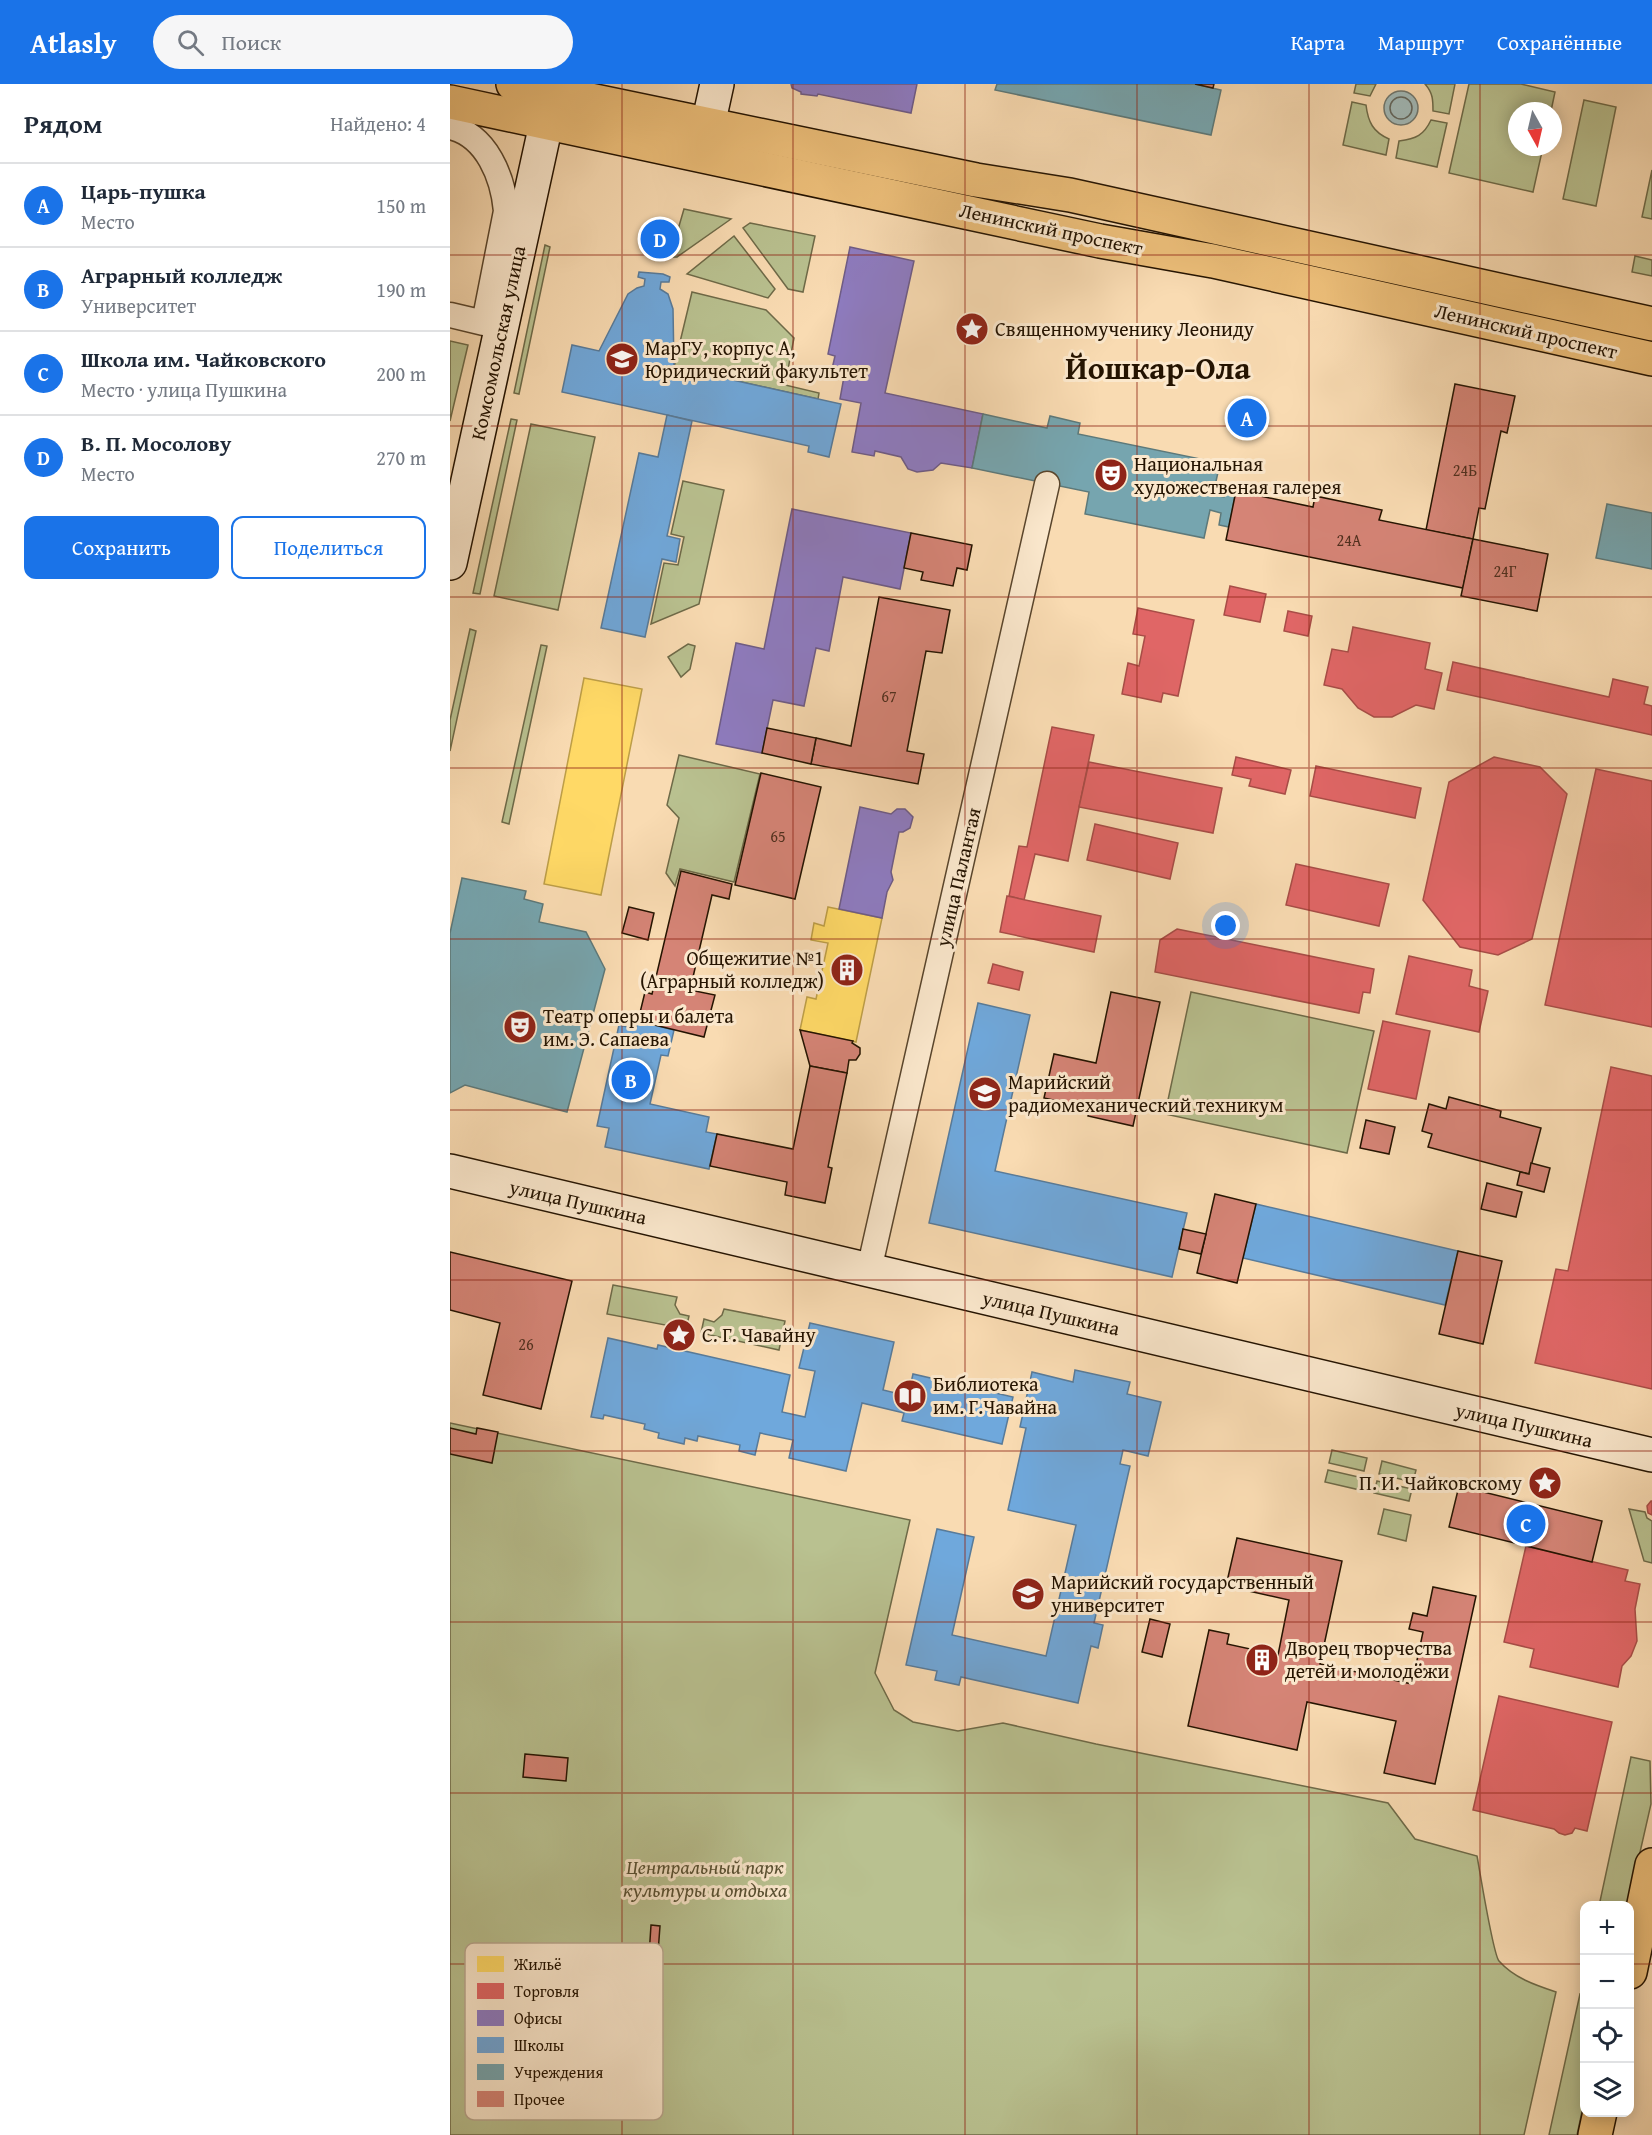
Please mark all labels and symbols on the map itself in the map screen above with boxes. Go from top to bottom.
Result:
north arrow [1508,102,1562,156]
street label: Ленинский проспект [957,195,1146,262]
pin: D [640,216,680,262]
street label: Комсомольская улица [463,243,532,443]
street label: Ленинский проспект [1432,295,1621,366]
place icon: Священномученику Леониду [954,311,990,347]
place label: Священномученику Леониду [995,314,1254,343]
place label: МарГУ, корпус А, Юридический факультет [645,333,868,385]
school or university icon: МарГУ, корпус А, Юридический факультет [604,341,640,377]
district label: Йошкар-Ола [1065,344,1251,391]
pin: A [1228,396,1266,440]
place label: Национальная художественая галерея [1134,449,1341,501]
theatre icon: Национальная художественая галерея [1093,457,1129,493]
house number: 24Б [1453,458,1477,482]
house number: 24А [1336,528,1362,552]
house number: 24Г [1493,559,1517,583]
house number: 67 [881,684,897,708]
street label: улица Палантая [927,804,988,950]
house number: 65 [770,824,786,848]
your location [1211,911,1240,940]
place label: Общежитие №1 (Аграрный колледж) [640,943,824,995]
building icon: Общежитие №1 (Аграрный колледж) [829,952,865,988]
place label: Театр оперы и балета им. Э. Сапаева [543,1001,734,1053]
theatre icon: Театр оперы и балета им. Э. Сапаева [502,1009,538,1045]
pin: B [612,1058,651,1102]
place label: Марийский радиомеханический техникум [1008,1067,1283,1119]
school or university icon: Марийский радиомеханический техникум [967,1075,1003,1111]
street label: улица Пушкина [506,1171,650,1232]
street label: улица Пушкина [979,1282,1123,1343]
place icon: С. Г. Чавайну [661,1317,697,1353]
place label: С. Г. Чавайну [702,1320,816,1349]
house number: 26 [518,1332,534,1356]
place label: Библиотека им. Г.Чавайна [933,1369,1058,1421]
library icon: Библиотека им. Г.Чавайна [892,1378,928,1414]
street label: улица Пушкина [1452,1394,1596,1455]
place icon: П. И. Чайковскому [1527,1465,1563,1501]
place label: П. И. Чайковскому [1359,1468,1522,1497]
pin: C [1506,1502,1546,1546]
place label: Марийский государственный университет [1050,1567,1314,1619]
school or university icon: Марийский государственный университет [1010,1576,1046,1612]
place label: Дворец творчества детей и молодёжи [1284,1633,1452,1685]
building icon: Дворец творчества детей и молодёжи [1244,1642,1280,1678]
park label: Центральный парк культуры и отдыха [623,1852,788,1904]
legend [465,1943,663,2120]
text: Жильё [513,1952,562,1976]
text: Торговля [514,1979,579,2003]
text: Офисы [514,2006,562,2030]
text: Школы [514,2033,564,2057]
text: Учреждения [514,2060,603,2084]
text: Прочее [514,2087,565,2111]

